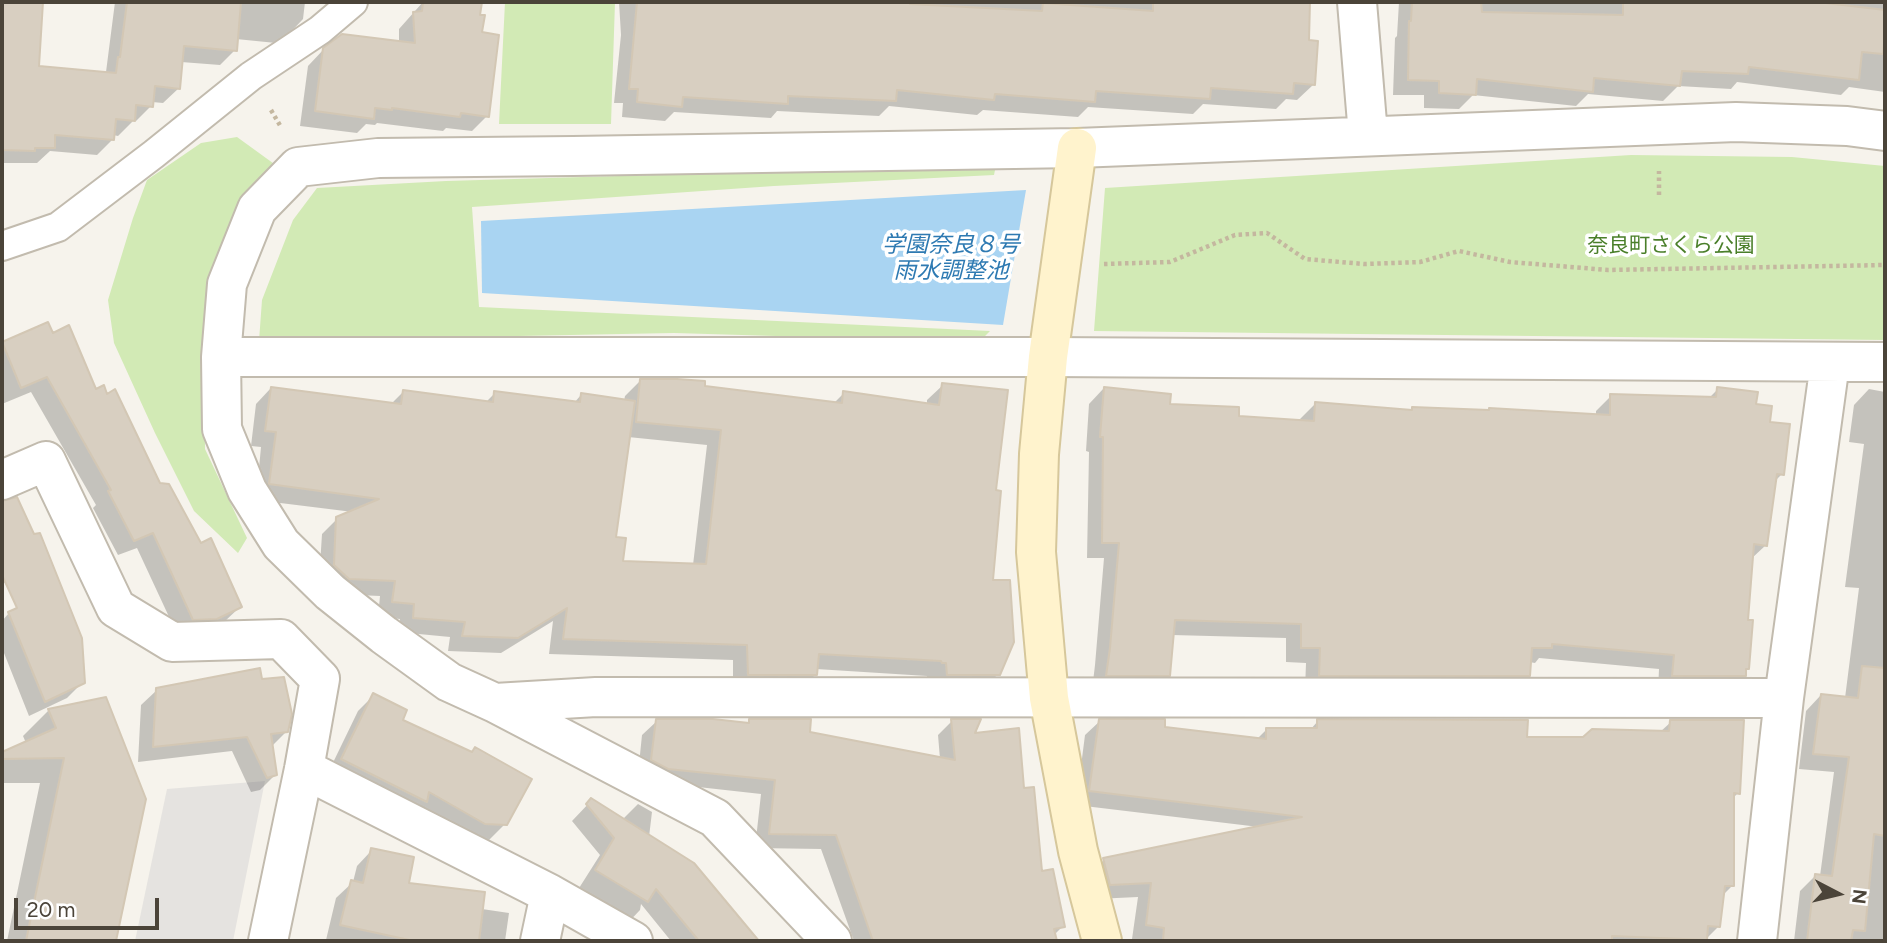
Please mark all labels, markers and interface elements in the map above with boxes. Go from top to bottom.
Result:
water label: 学園奈良８号 雨水調整池 [882,231,1020,285]
park label: 奈良町さくら公園 [1587,233,1755,259]
north arrow [1803,859,1873,929]
scale bar [18,884,163,928]
text: N [1847,888,1872,905]
text: 20 m [27,897,75,922]

